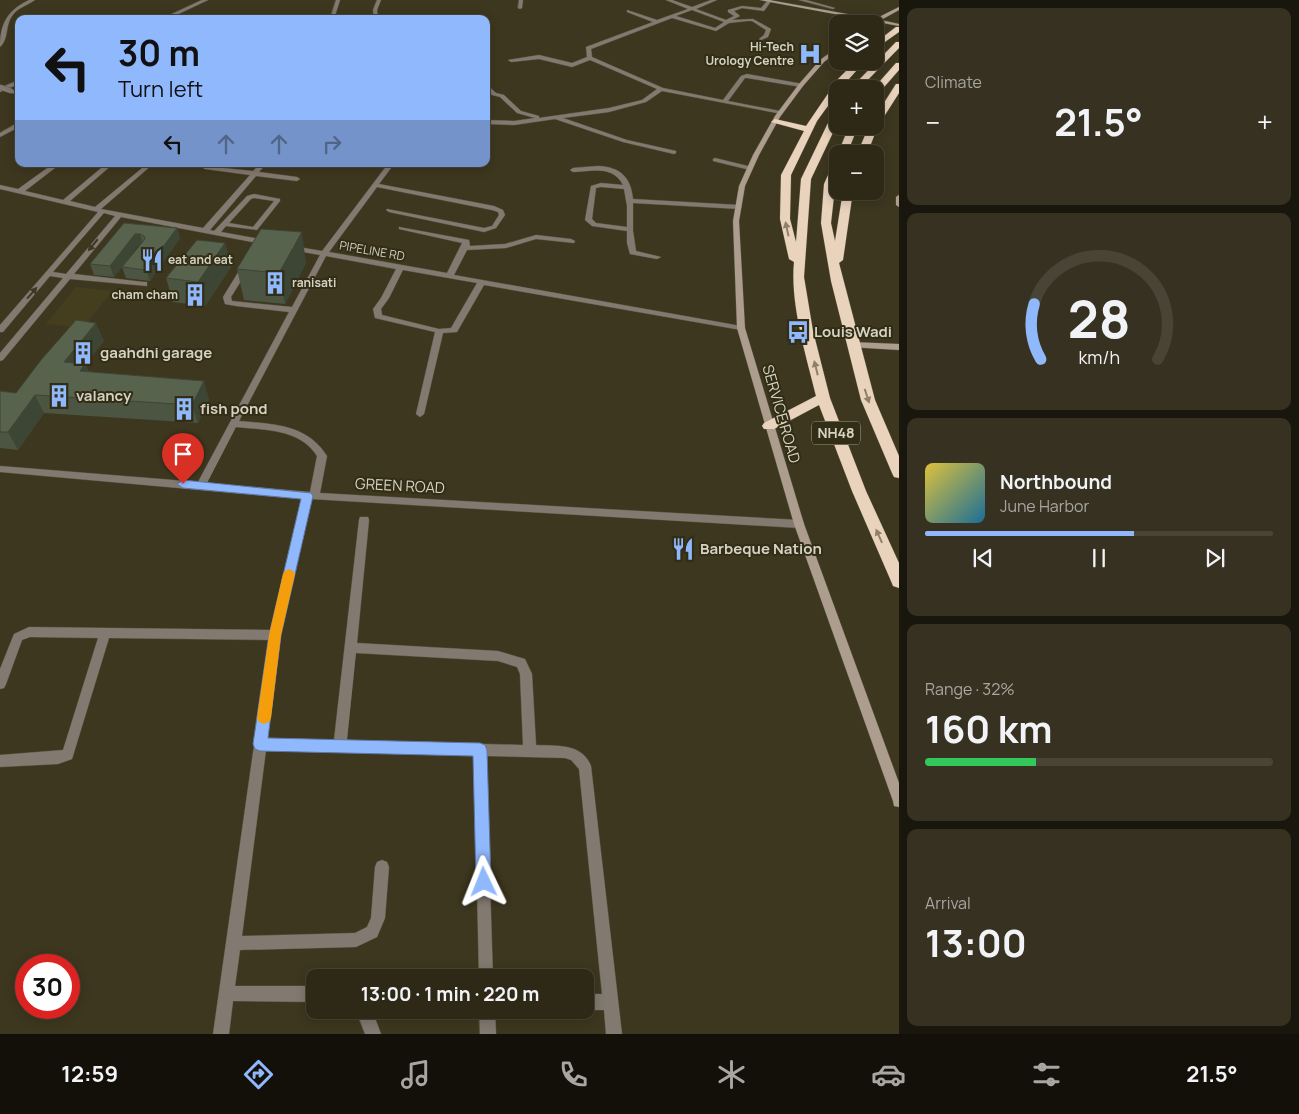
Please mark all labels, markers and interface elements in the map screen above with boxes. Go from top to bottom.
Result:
map controls [829,15,884,200]
button: layers [829,15,884,70]
text: 30 m [118,29,200,77]
icon: left [35,35,100,100]
place label: Hi-Tech Urology Centre [705,38,794,69]
hospital icon: Hi-Tech Urology Centre [797,41,823,67]
text: Climate [925,71,982,93]
text: Turn left [118,74,203,104]
button: + [829,80,884,135]
text: 21.5° [1054,95,1143,147]
text: − [925,103,940,141]
text: + [1257,103,1273,141]
icon: left [159,130,187,158]
icon: ahead [212,130,240,158]
icon: ahead [265,130,293,158]
icon: right [318,130,346,158]
button: − [829,145,884,200]
one-way arrow [783,222,791,237]
street label: PIPELINE RD [338,236,406,265]
one-way arrow [88,239,99,252]
restaurant icon: eat and eat [139,247,165,273]
place label: eat and eat [168,251,233,268]
building icon: ranisati [262,270,288,296]
place label: ranisati [292,274,336,291]
building icon: cham cham [182,282,208,308]
text: 28 [1068,283,1130,354]
place label: cham cham [111,286,178,303]
one-way arrow [26,287,37,300]
bus stop icon: Louis Wadi [785,319,811,345]
place label: Louis Wadi [814,321,892,342]
building icon: gaahdhi garage [70,340,96,366]
place label: gaahdhi garage [100,342,212,363]
text: km/h [1078,345,1120,369]
one-way arrow [812,361,820,376]
street label: SERVICE ROAD [757,362,806,466]
building icon: valancy [46,383,72,409]
place label: valancy [76,385,132,406]
one-way arrow [864,389,871,404]
building icon: fish pond [171,396,197,422]
place label: fish pond [200,398,268,419]
road number: NH48 [812,422,860,444]
pin [162,433,204,484]
icon: arrive [169,440,197,468]
text: Northbound [1000,469,1112,495]
street label: GREEN ROAD [355,473,446,498]
text: June Harbor [1000,495,1089,517]
one-way arrow [875,529,883,543]
restaurant icon: Barbeque Nation [670,536,696,562]
place label: Barbeque Nation [700,538,822,559]
icon: previous [969,544,997,572]
icon: pause [1085,544,1113,572]
icon: next [1201,544,1229,572]
text: Range · 32% [925,678,1015,700]
text: 160 km [925,702,1052,754]
position arrow [457,855,509,907]
text: Arrival [925,892,971,914]
text: 13:00 [925,916,1027,968]
speed limit sign: 30 [15,954,80,1019]
text: 13:00 · 1 min · 220 m [361,981,539,1007]
icon: directions [241,1057,276,1092]
icon: music [398,1057,433,1092]
icon: phone [556,1057,591,1092]
icon: climate [714,1057,749,1092]
icon: car [871,1057,906,1092]
icon: filters [1029,1057,1064,1092]
text: 12:59 [61,1059,118,1089]
text: 21.5° [1186,1059,1238,1089]

